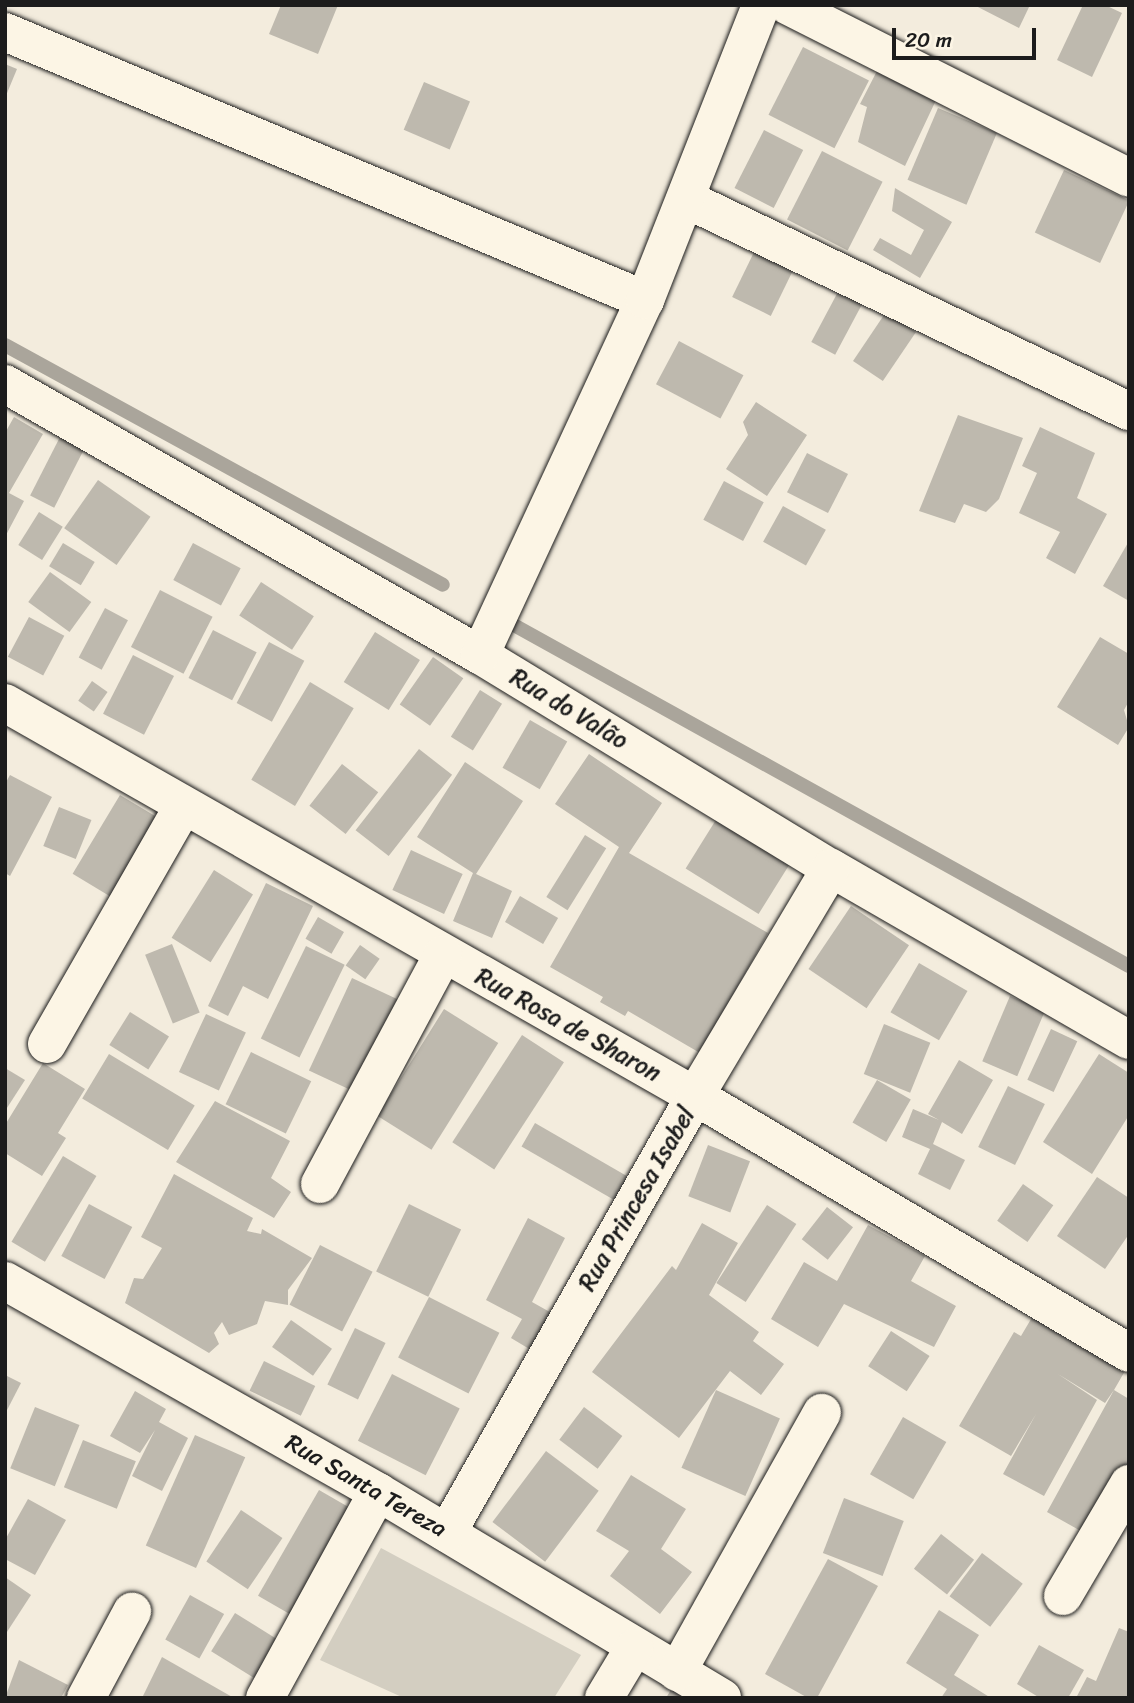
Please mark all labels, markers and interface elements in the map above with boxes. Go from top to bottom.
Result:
scale bar [896,14,1040,58]
text: 20 m [905,21,952,59]
street label: Rua do Valão [505,663,633,755]
street label: Rua Rosa de Sharon [470,962,666,1088]
street label: Rua Princesa Isabel [573,1102,701,1296]
street label: Rua Santa Tereza [279,1428,453,1544]

